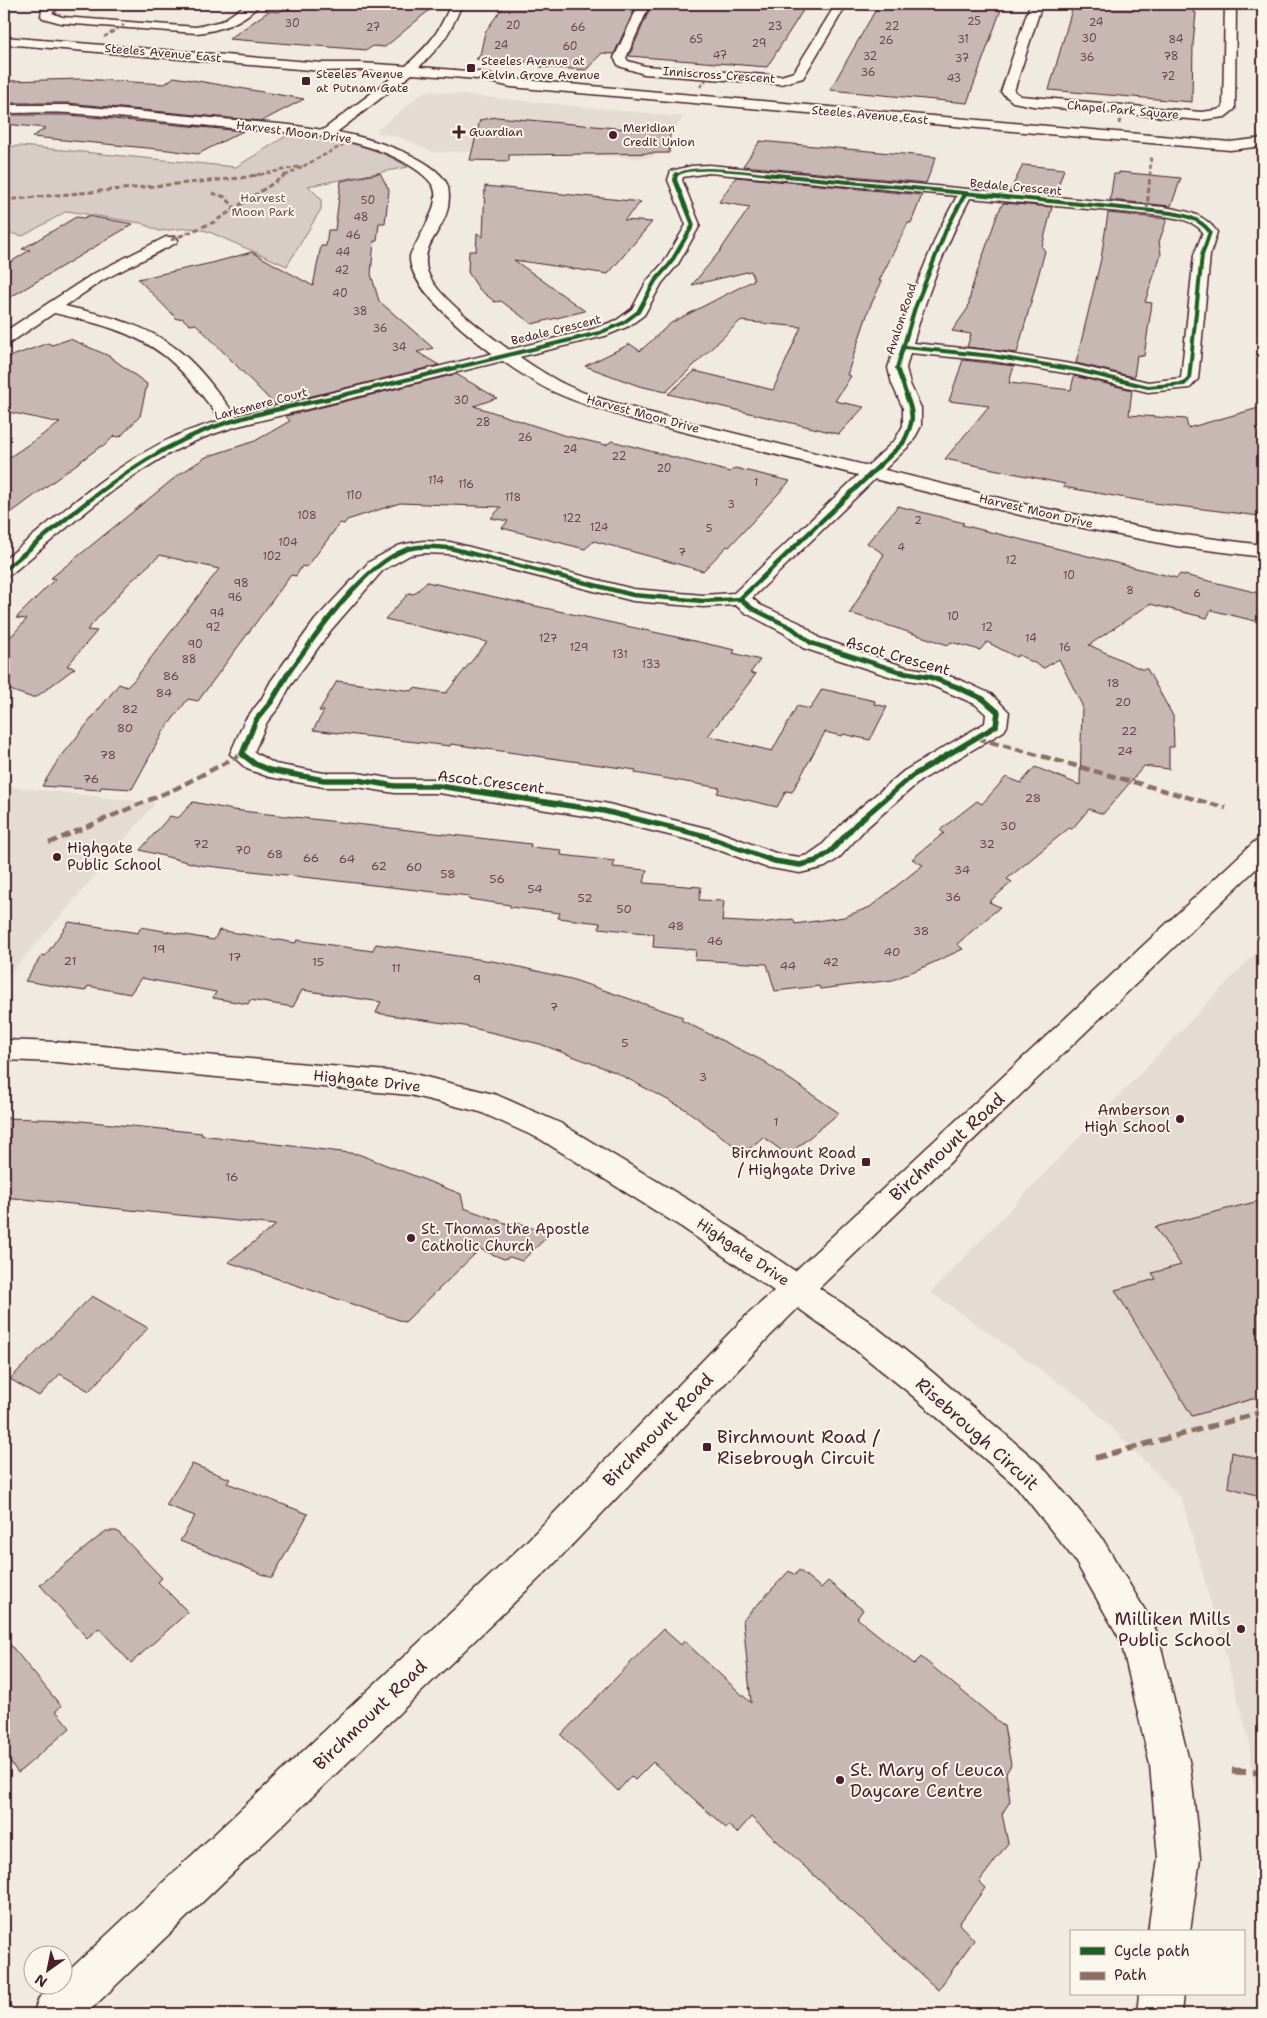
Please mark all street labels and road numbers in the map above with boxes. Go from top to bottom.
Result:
street label: Steeles Avenue East [104,40,222,66]
street label: Inniscross Crescent [662,63,776,87]
street label: Chapel Park Square [1066,97,1180,123]
street label: Steeles Avenue East [811,102,929,128]
street label: Harvest Moon Drive [235,117,353,147]
street label: Bedale Crescent [969,175,1063,199]
street label: Avalon Road [882,281,920,357]
street label: Bedale Crescent [509,311,603,349]
street label: Larksmere Court [213,384,309,424]
street label: Harvest Moon Drive [585,391,701,437]
street label: Harvest Moon Drive [978,490,1095,532]
street label: Ascot Crescent [844,632,952,680]
street label: Ascot Crescent [436,766,546,798]
street label: Highgate Drive [312,1065,422,1097]
street label: Birchmount Road [884,1087,1010,1207]
street label: Highgate Drive [693,1214,793,1290]
street label: Birchmount Road [597,1368,719,1492]
street label: Risebrough Circuit [910,1372,1044,1496]
street label: Birchmount Road [308,1654,432,1776]

